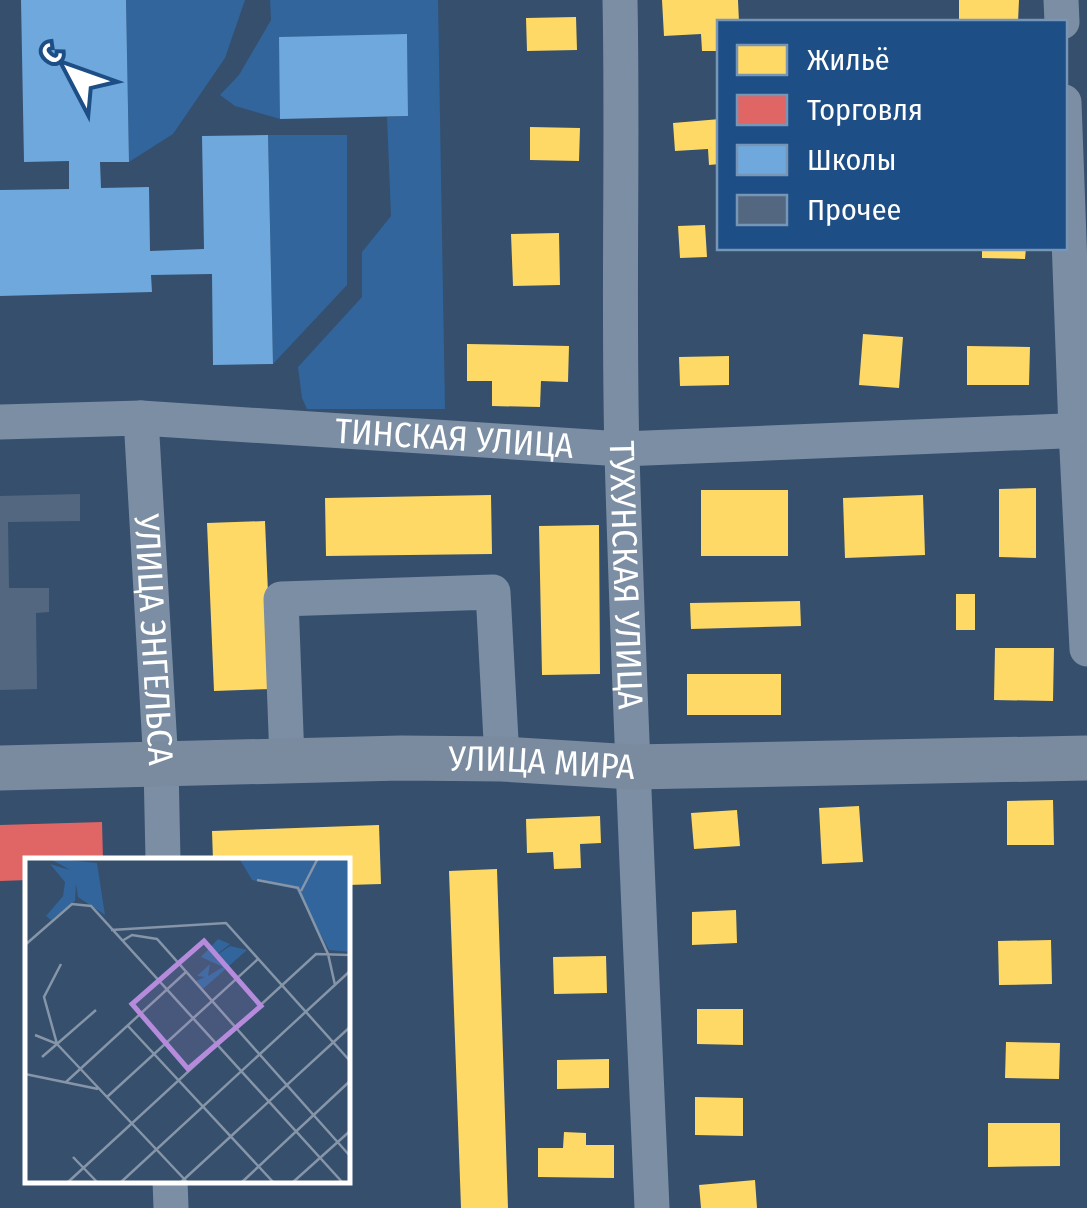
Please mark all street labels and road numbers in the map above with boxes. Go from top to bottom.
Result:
street label: ТИНСКАЯ УЛИЦА [334,410,575,467]
street label: ТУХУНСКАЯ УЛИЦА [601,440,652,711]
street label: УЛИЦА ЭНГЕЛЬСА [126,512,182,767]
street label: УЛИЦА МИРА [447,737,637,788]

